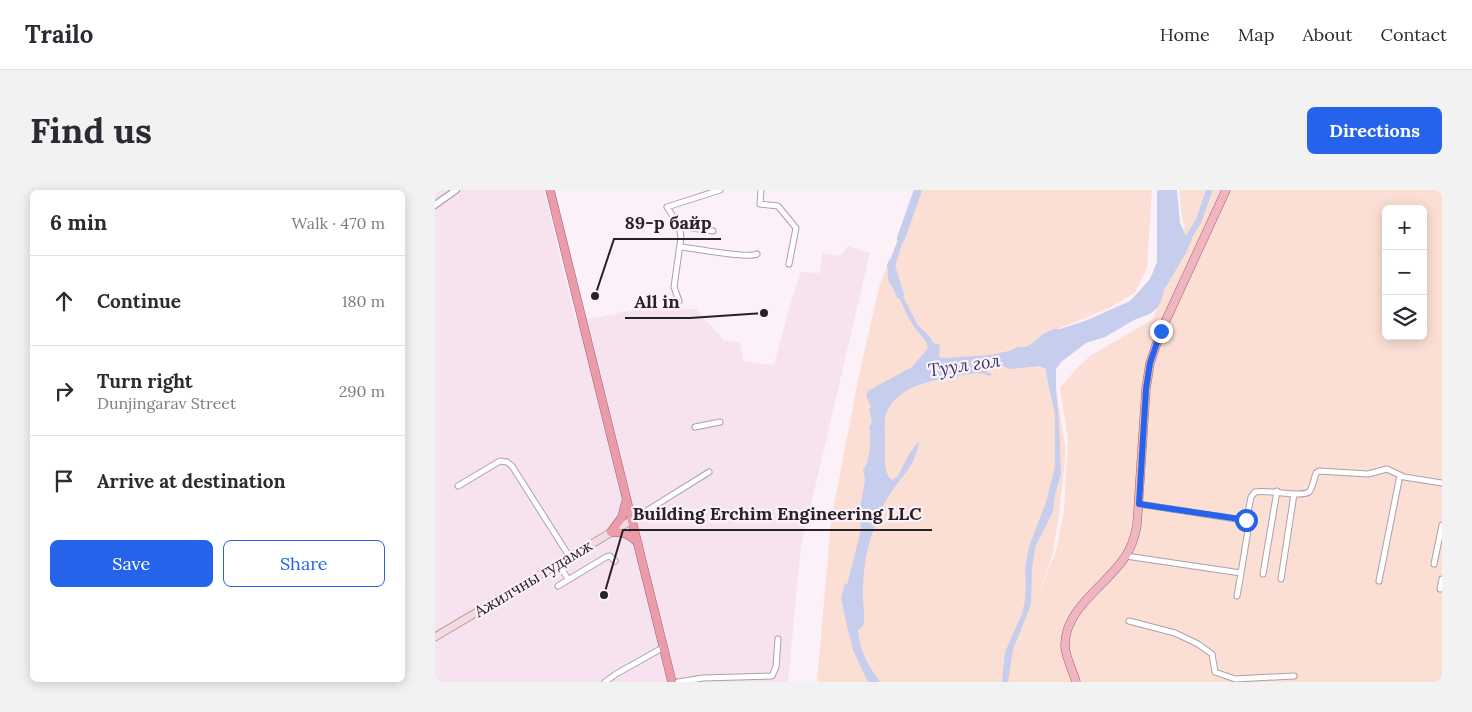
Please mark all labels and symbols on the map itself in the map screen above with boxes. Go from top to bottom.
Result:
callout: 89-р байр [614,206,721,239]
text: 89-р байр [625,211,712,234]
callout: All in [625,285,690,318]
text: All in [634,290,680,313]
route end [1150,320,1173,343]
water label: Туул гол [927,348,1002,381]
callout: Building Erchim Engineering LLC [623,497,932,530]
text: Building Erchim Engineering LLC [632,502,922,525]
route start [1235,509,1258,532]
street label: Ажилчны гудамж [469,535,596,622]

